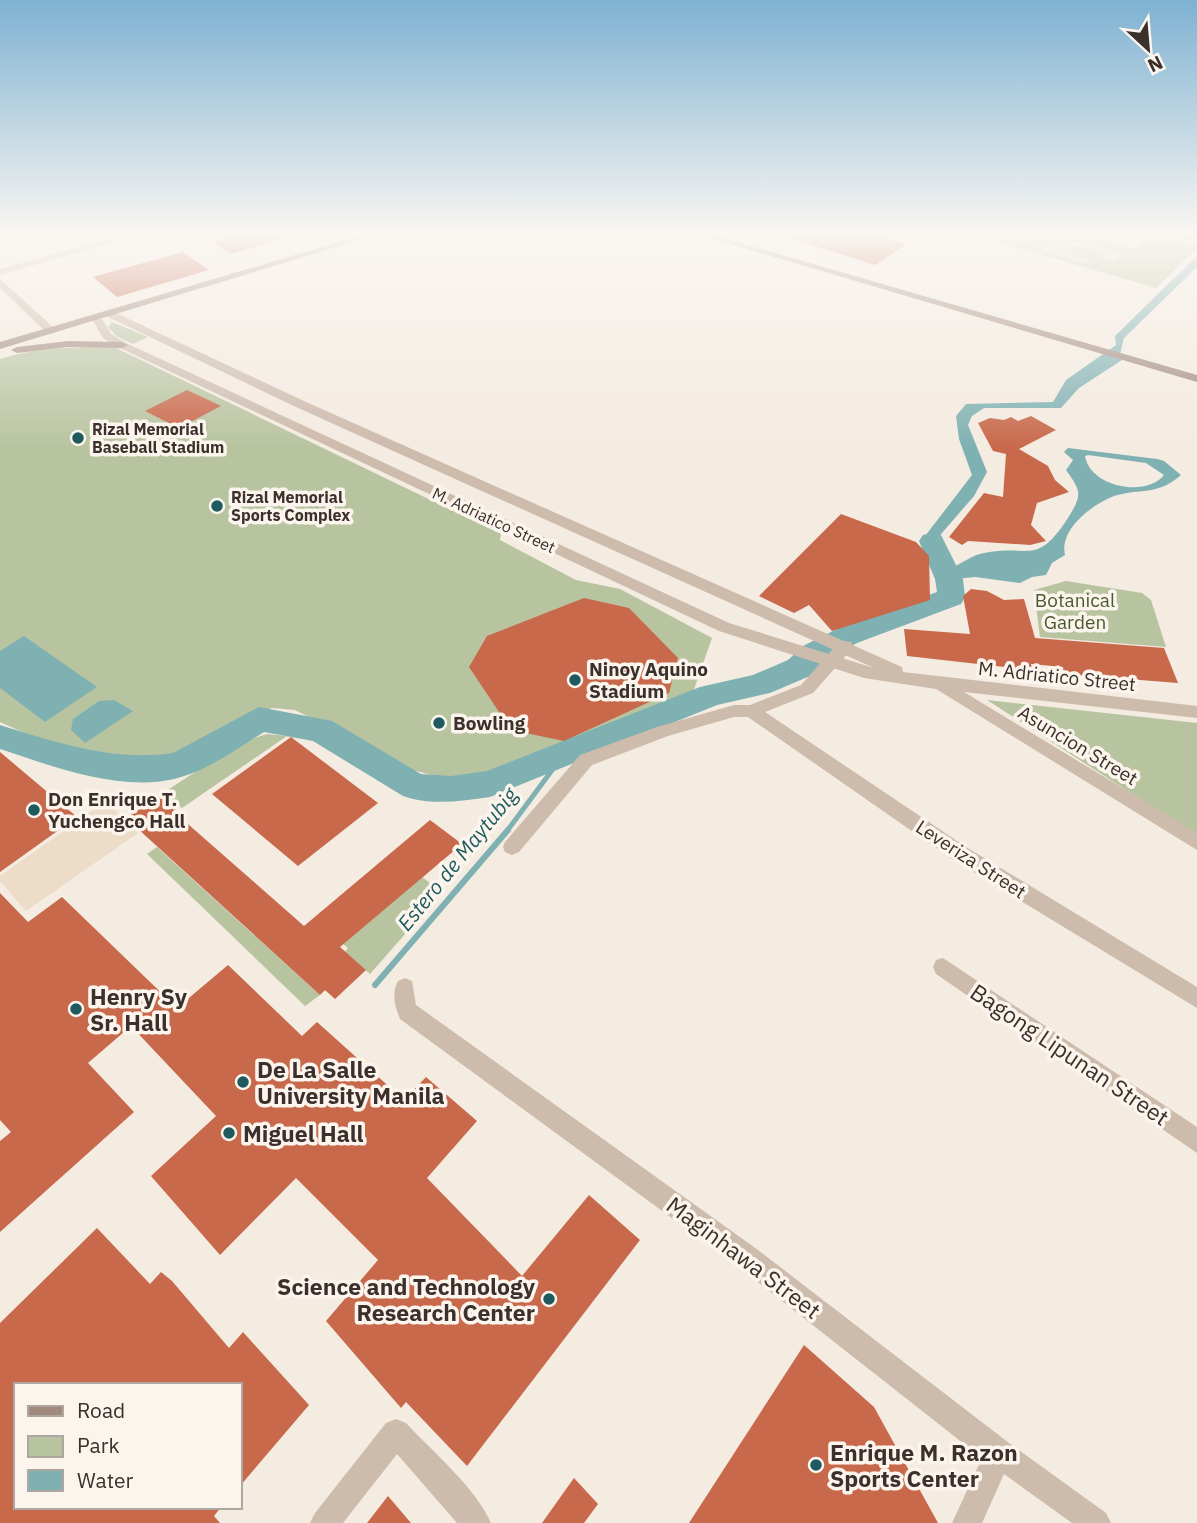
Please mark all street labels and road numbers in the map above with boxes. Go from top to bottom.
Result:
street label: M. Adriatico Street [429,483,559,557]
street label: M. Adriatico Street [977,656,1137,696]
street label: Asuncion Street [1014,700,1142,790]
street label: Leveriza Street [911,814,1031,904]
street label: Bagong Lipunan Street [965,976,1175,1132]
street label: Maginhawa Street [661,1189,827,1325]

